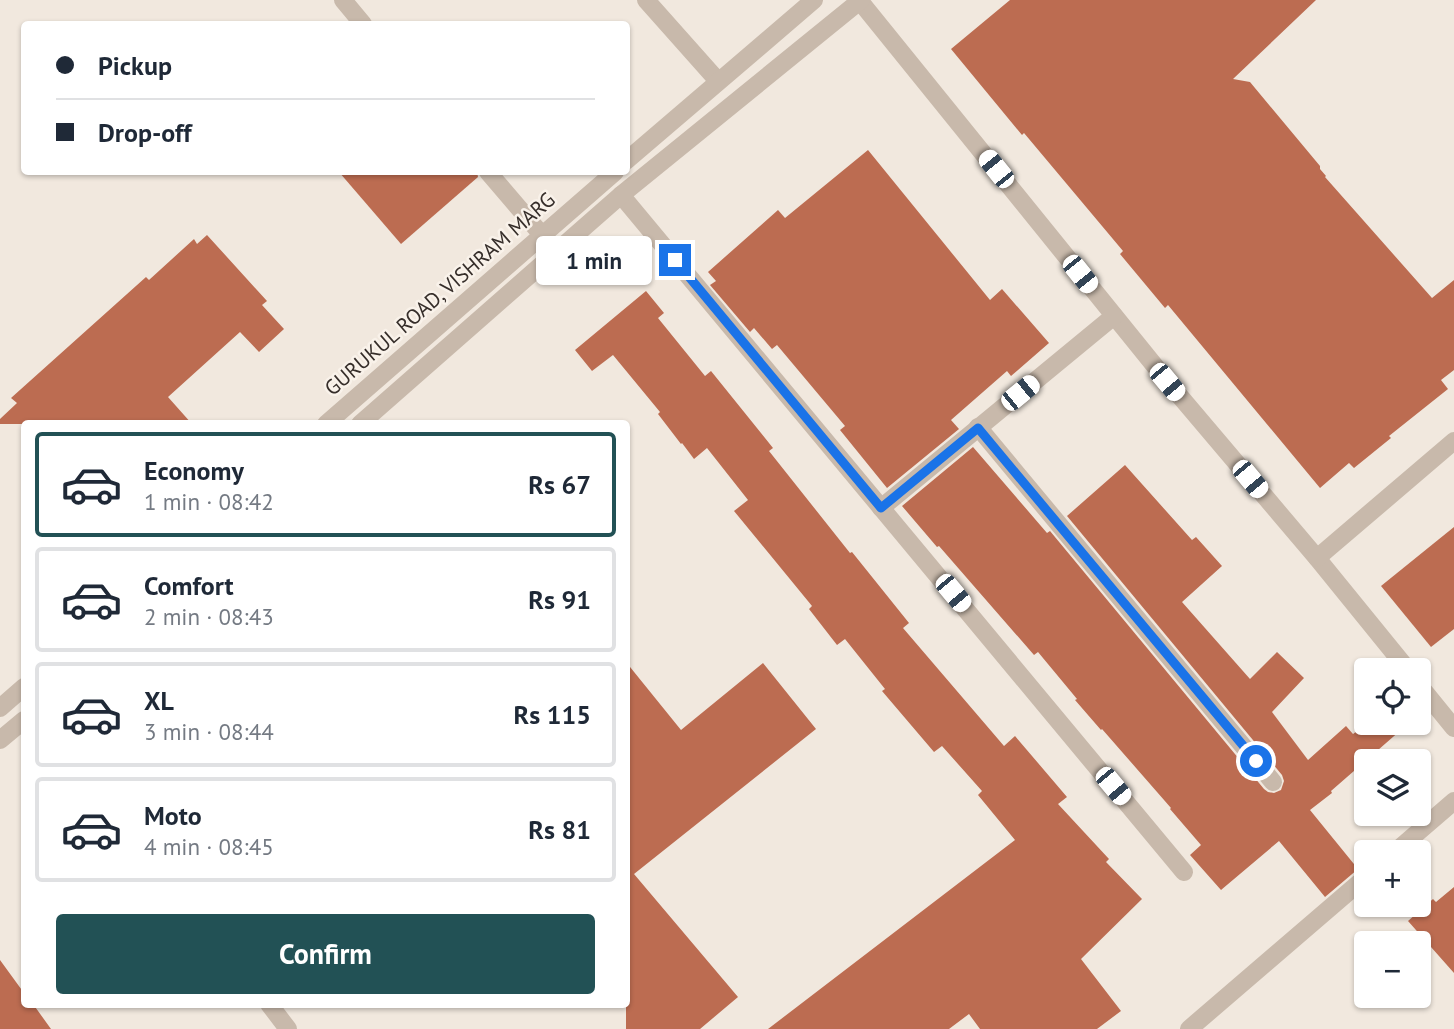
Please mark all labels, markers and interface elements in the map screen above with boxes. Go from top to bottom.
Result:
text: Pickup [98,49,172,82]
text: Drop-off [98,116,192,149]
car [975,146,1018,192]
street label: GURUKUL ROAD, VISHRAM MARG [319,186,561,401]
callout: 1 min [535,236,650,284]
route end [659,244,691,276]
text: 1 min [566,246,622,275]
car [1059,251,1102,297]
car [1146,359,1189,405]
car [998,372,1043,414]
icon: car [60,453,123,516]
text: Economy [144,454,244,487]
car [1229,456,1272,502]
text: Rs 67 [528,468,591,501]
text: 1 min · 08:42 [144,487,274,516]
icon: car [60,568,123,631]
text: Comfort [144,569,234,602]
car [932,570,975,616]
text: Rs 91 [528,583,591,616]
text: 2 min · 08:43 [144,602,274,631]
map controls [1354,658,1431,1008]
button: locate [1354,658,1431,735]
icon: car [60,683,123,746]
text: XL [144,684,174,717]
text: Rs 115 [514,698,591,731]
text: 3 min · 08:44 [144,717,274,746]
route start [1240,745,1272,777]
button: layers [1354,749,1431,826]
car [1092,763,1135,809]
icon: car [60,798,123,861]
text: Moto [144,799,202,832]
text: Rs 81 [528,813,591,846]
text: 4 min · 08:45 [144,832,274,861]
button: + [1354,840,1431,917]
button: Confirm [56,914,595,994]
button: − [1354,931,1431,1008]

